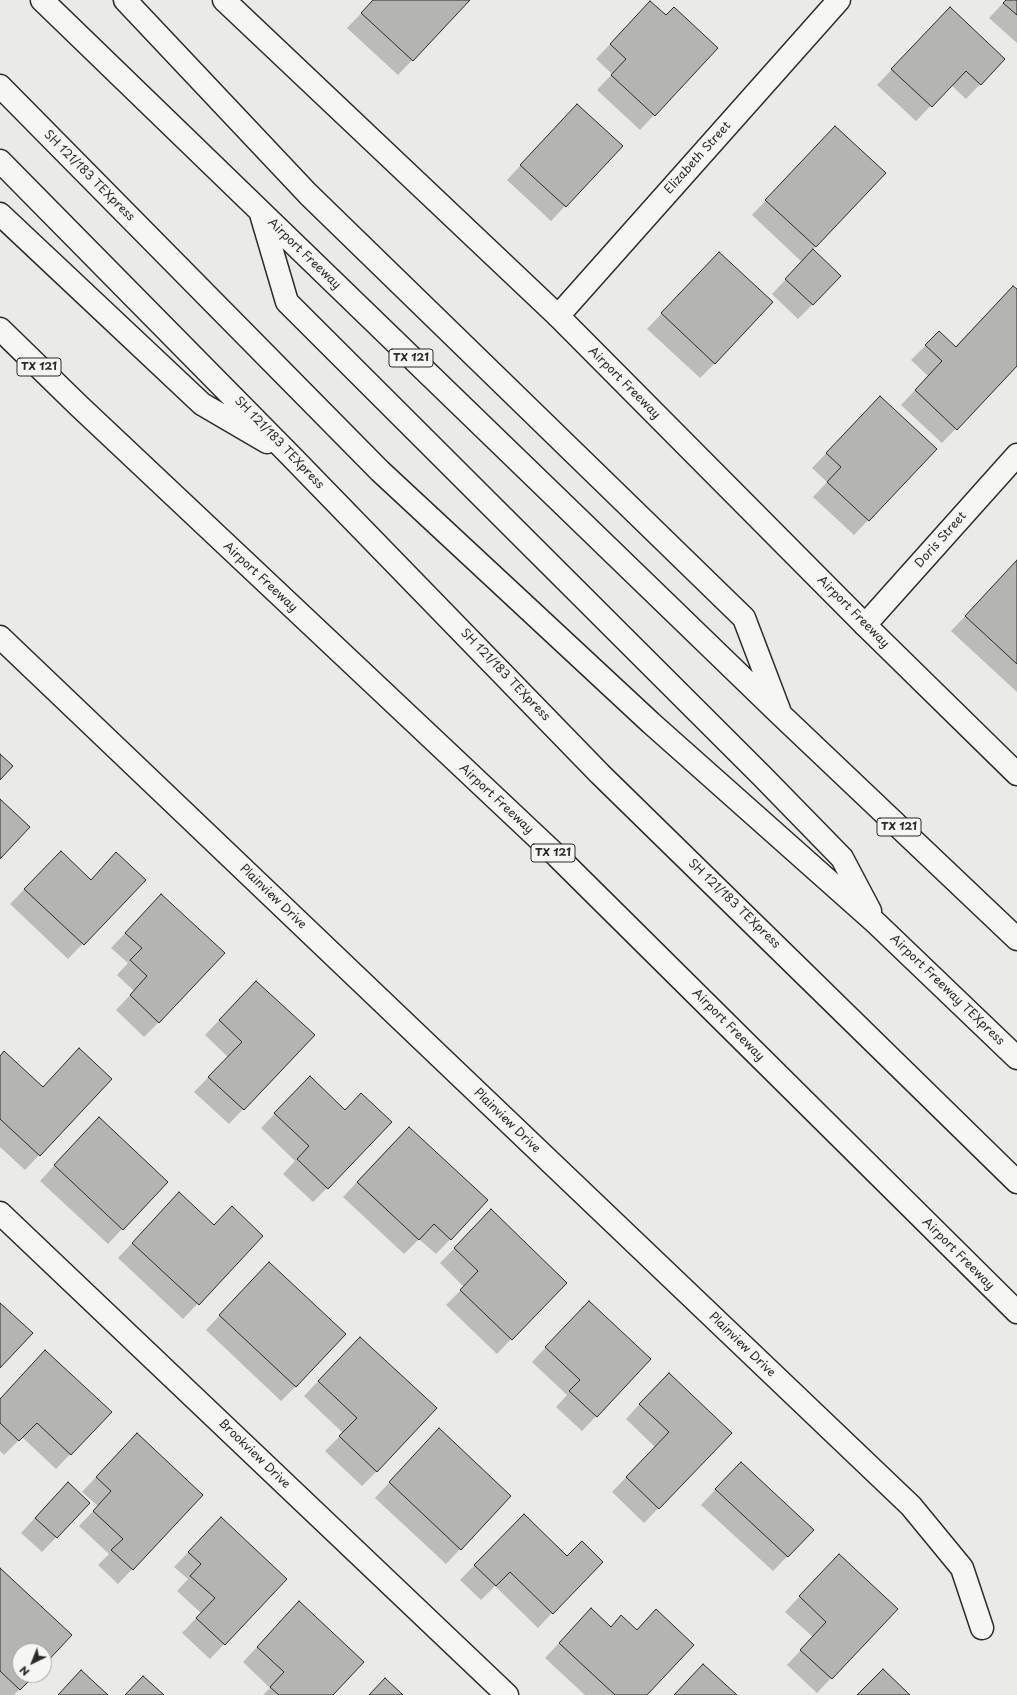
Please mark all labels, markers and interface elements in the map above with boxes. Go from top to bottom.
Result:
street label: Elizabeth Street [662,119,734,197]
street label: SH 121/183 TEXpress [41,128,137,224]
street label: Airport Freeway [265,216,343,292]
street label: Airport Freeway [585,344,663,422]
road number: TX 121 [389,349,433,367]
road number: TX 121 [17,358,61,376]
street label: SH 121/183 TEXpress [231,394,327,492]
street label: Doris Street [912,509,970,571]
street label: Airport Freeway [220,539,300,615]
street label: Airport Freeway [814,573,892,651]
street label: SH 121/183 TEXpress [457,626,553,724]
street label: Airport Freeway [456,761,536,837]
road number: TX 121 [877,818,921,836]
road number: TX 121 [531,844,575,862]
street label: SH 121/183 TEXpress [685,856,783,952]
street label: Plainview Drive [237,862,309,932]
street label: Airport Freeway TEXpress [887,932,1007,1048]
street label: Airport Freeway [689,986,767,1064]
street label: Plainview Drive [471,1086,543,1156]
street label: Airport Freeway [919,1215,997,1293]
street label: Plainview Drive [706,1310,778,1380]
street label: Brookview Drive [215,1416,293,1492]
north arrow [12,1643,52,1683]
text: N [15,1662,33,1681]

